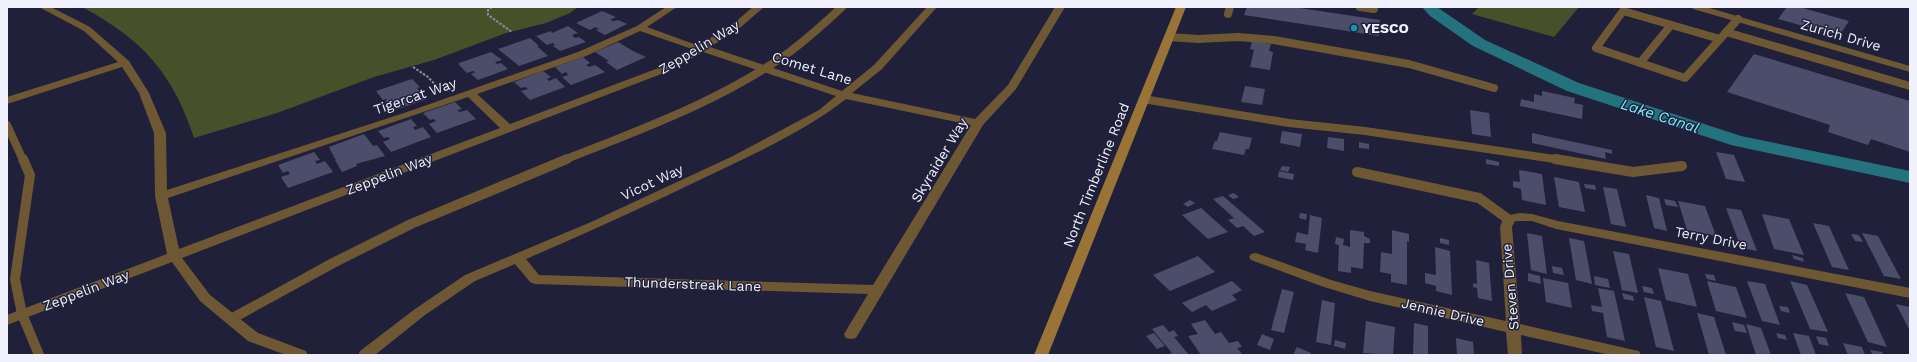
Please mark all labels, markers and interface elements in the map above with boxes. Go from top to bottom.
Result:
street label: Zeppelin Way [656,16,743,77]
street label: Zurich Drive [1799,16,1883,54]
place label: YESCO [1362,20,1409,36]
marker: YESCO [1349,23,1359,33]
street label: Comet Lane [770,48,854,88]
street label: Tigercat Way [372,74,459,118]
water label: Lake Canal [1619,95,1702,137]
street label: North Timberline Road [1060,100,1132,250]
street label: Skyraider Way [908,114,971,205]
street label: Zeppelin Way [344,150,435,198]
street label: Vicot Way [618,160,686,203]
street label: Terry Drive [1674,223,1748,253]
street label: Steven Drive [1498,243,1522,331]
street label: Zeppelin Way [41,266,132,314]
street label: Thunderstreak Lane [624,274,762,294]
street label: Jennie Drive [1400,295,1486,329]

